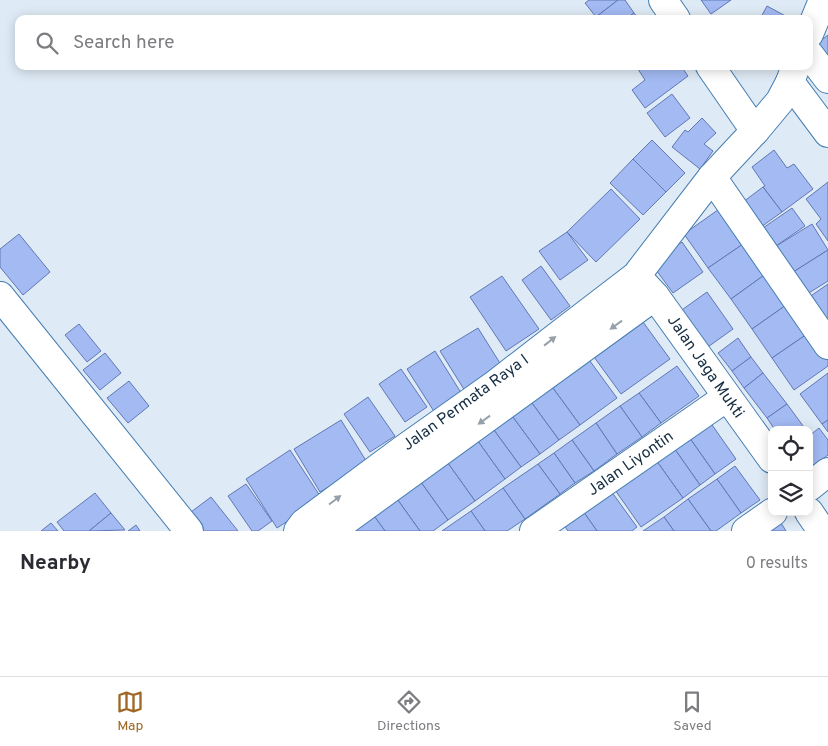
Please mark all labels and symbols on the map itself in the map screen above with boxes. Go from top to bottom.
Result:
street label: Jalan Jaga Mukti [662,312,748,422]
one-way arrow [610,319,623,330]
one-way arrow [543,336,556,347]
street label: Jalan Permata Raya I [399,350,533,456]
one-way arrow [477,415,491,425]
street label: Jalan Liyontin [584,427,678,501]
one-way arrow [328,495,342,505]

